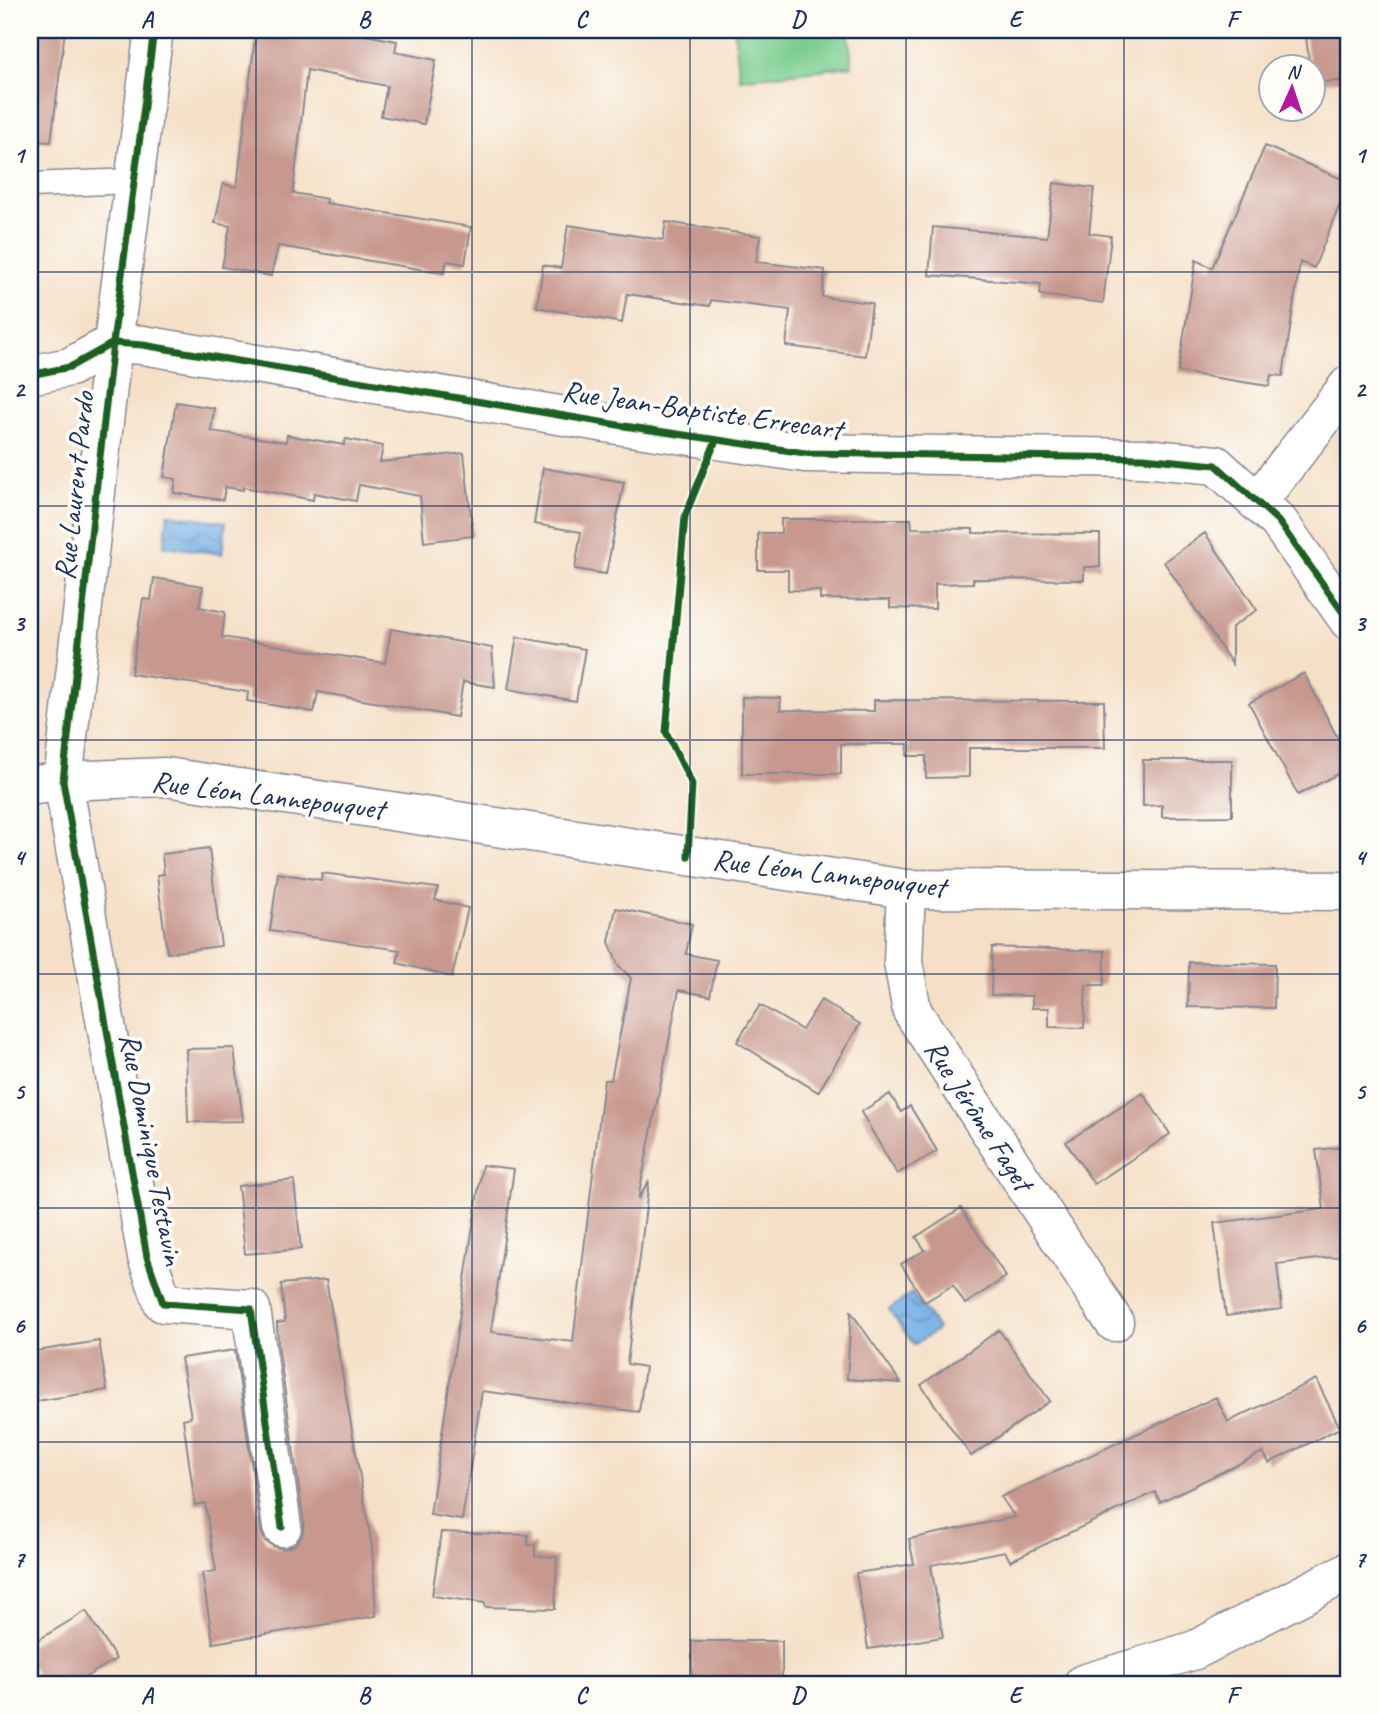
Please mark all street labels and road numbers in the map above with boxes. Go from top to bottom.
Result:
street label: Rue Jean-Baptiste Errecart [560,372,848,449]
street label: Rue Laurent Pardo [45,389,103,582]
street label: Rue Léon Lannepouquet [150,762,390,829]
street label: Rue Léon Lannepouquet [711,840,951,907]
street label: Rue Dominique Testavin [111,1030,193,1270]
street label: Rue Jérôme Faget [916,1032,1044,1201]

